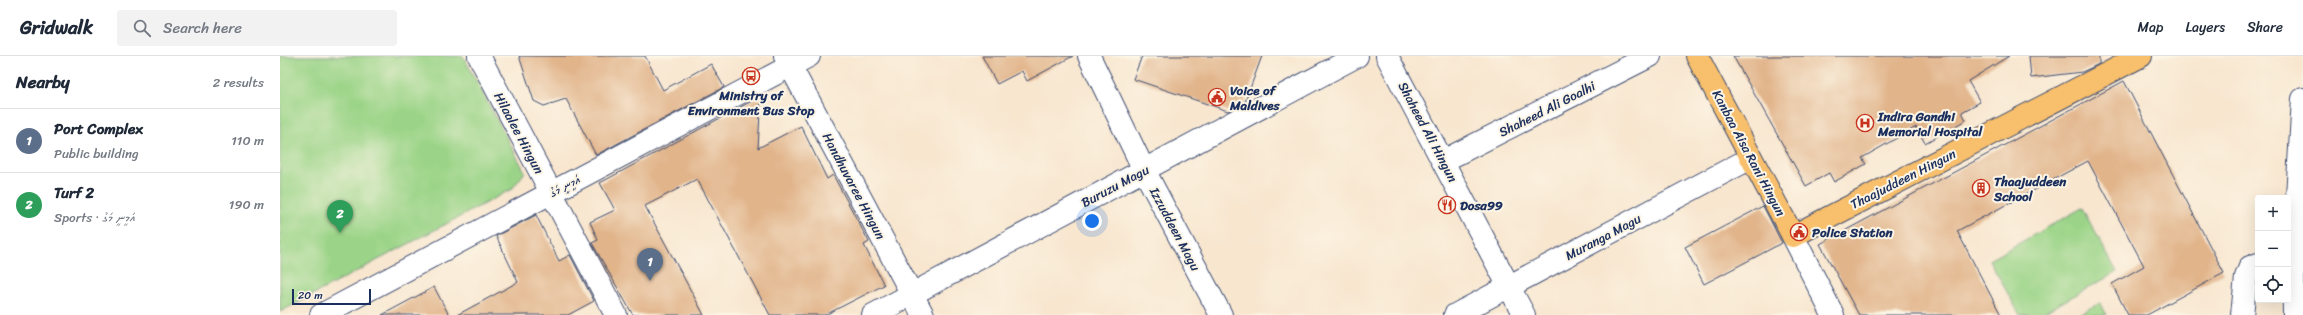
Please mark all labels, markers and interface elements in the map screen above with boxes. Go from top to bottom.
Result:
search box [117,10,397,46]
text: Gridwalk [20,11,93,44]
text: Search here [163,15,242,41]
text: Map [2138,15,2163,40]
text: Layers [2185,15,2225,40]
text: Share [2247,15,2283,40]
icon: search [131,17,153,39]
bus stop icon: Ministry of Environment Bus Stop [741,66,761,86]
text: Nearby [16,67,70,97]
text: 2 results [213,71,264,94]
street label: Shaheed Ali Goalhi [1495,74,1600,143]
street label: Shaheed Ali Hingun [1392,78,1464,186]
place label: Voice of Maldives [1229,79,1281,117]
place label: Ministry of Environment Bus Stop [688,84,814,122]
street label: Kanbaa Aisa Rani Hingun [1706,85,1792,221]
public building icon: Voice of Maldives [1207,87,1227,107]
street label: Hilaalee Hingun [488,88,550,178]
place label: Indira Gandhi Memorial Hospital [1877,105,1983,143]
hospital icon: Indira Gandhi Memorial Hospital [1855,113,1875,133]
text: Port Complex [54,116,143,142]
street label: Handhuvaree Hingun [816,128,892,244]
text: 1 [26,129,32,152]
text: 110 m [231,129,264,152]
text: Public building [54,142,139,165]
street label: Thaajuddeen Hingun [1846,142,1960,216]
street label: Buruzu Magu [1077,158,1153,214]
street label: އަމީނީ މަގު [544,168,585,204]
place label: Thaajuddeen School [1993,170,2067,208]
building icon: Thaajuddeen School [1971,178,1991,198]
text: Turf 2 [54,180,94,206]
street label: Izzuddeen Magu [1143,182,1207,275]
text: 2 [25,193,33,216]
text: 190 m [229,193,264,216]
place label: Dosa99 [1460,194,1503,217]
restaurant icon: Dosa99 [1437,195,1457,215]
map controls [2255,195,2291,303]
button: + [2255,195,2291,231]
pin: 2 [327,200,353,233]
text: Sports · އަމީނީ މަގު [54,206,135,229]
street label: Muranga Magu [1561,207,1645,267]
your location [1082,211,1102,231]
place label: Police Station [1812,221,1894,244]
public building icon: Police Station [1789,222,1809,242]
button: − [2255,231,2291,267]
pin: 1 [637,248,663,281]
button: locate [2255,267,2291,303]
text: 20 m [298,286,323,305]
scale bar [292,287,371,306]

